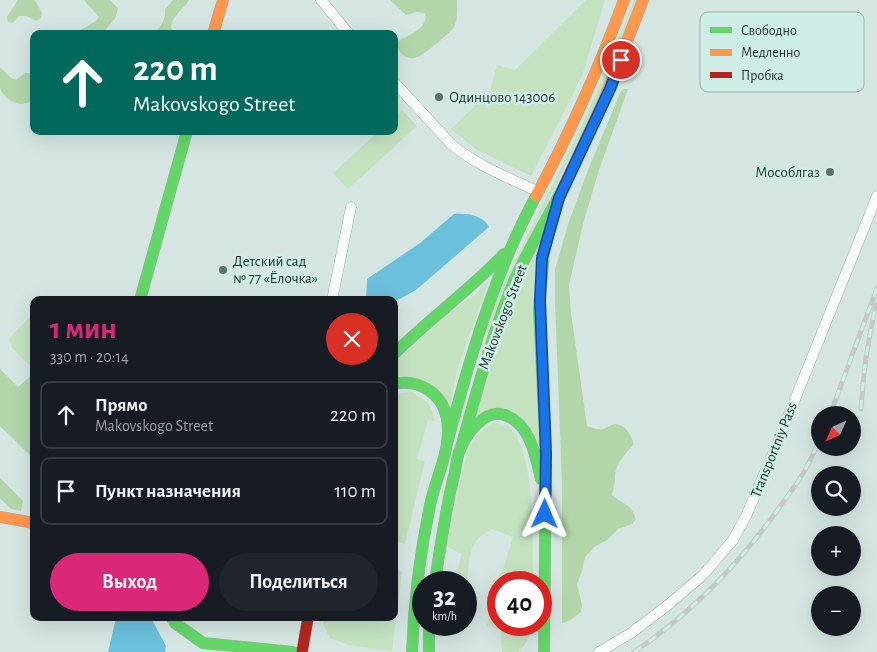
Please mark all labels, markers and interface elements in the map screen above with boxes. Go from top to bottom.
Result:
legend [700,12,864,92]
text: Свободно [741,24,797,38]
pin [600,39,642,81]
icon: arrive [607,46,635,74]
text: Медленно [741,46,800,60]
icon: ahead [50,50,115,115]
text: 220 m [133,52,218,87]
text: Пробка [741,69,784,83]
place label: Одинцово 143006 [449,90,555,105]
marker: Одинцово 143006 [433,91,445,103]
text: Makovskogo Street [133,93,295,115]
place label: Мособлгаз [755,165,820,180]
marker: Мособлгаз [824,166,836,178]
place label: Детский сад № 77 «Ёлочка» [233,254,318,286]
street label: Makovskogo Street [476,262,530,371]
marker: Детский сад № 77 «Ёлочка» [217,264,229,276]
button: close [326,313,378,365]
text: 1 мин [50,314,117,344]
text: 330 m · 20:14 [50,349,129,365]
text: Прямо [95,396,148,415]
street label: Transportniy Pass [748,400,800,500]
icon: ahead [52,401,80,429]
text: 220 m [330,406,376,425]
north arrow [811,406,861,456]
map controls [811,406,861,636]
text: Makovskogo Street [95,418,213,434]
button: search [811,466,861,516]
icon: arrive [52,477,80,505]
text: Пункт назначения [95,482,241,501]
text: 110 m [335,482,376,501]
position arrow [518,487,570,539]
button: + [811,526,861,576]
button: Выход [50,553,209,611]
button: Поделиться [219,553,378,611]
speed limit sign: 40 [487,571,552,636]
text: 32 [433,585,456,610]
button: − [811,586,861,636]
text: km/h [432,610,457,622]

